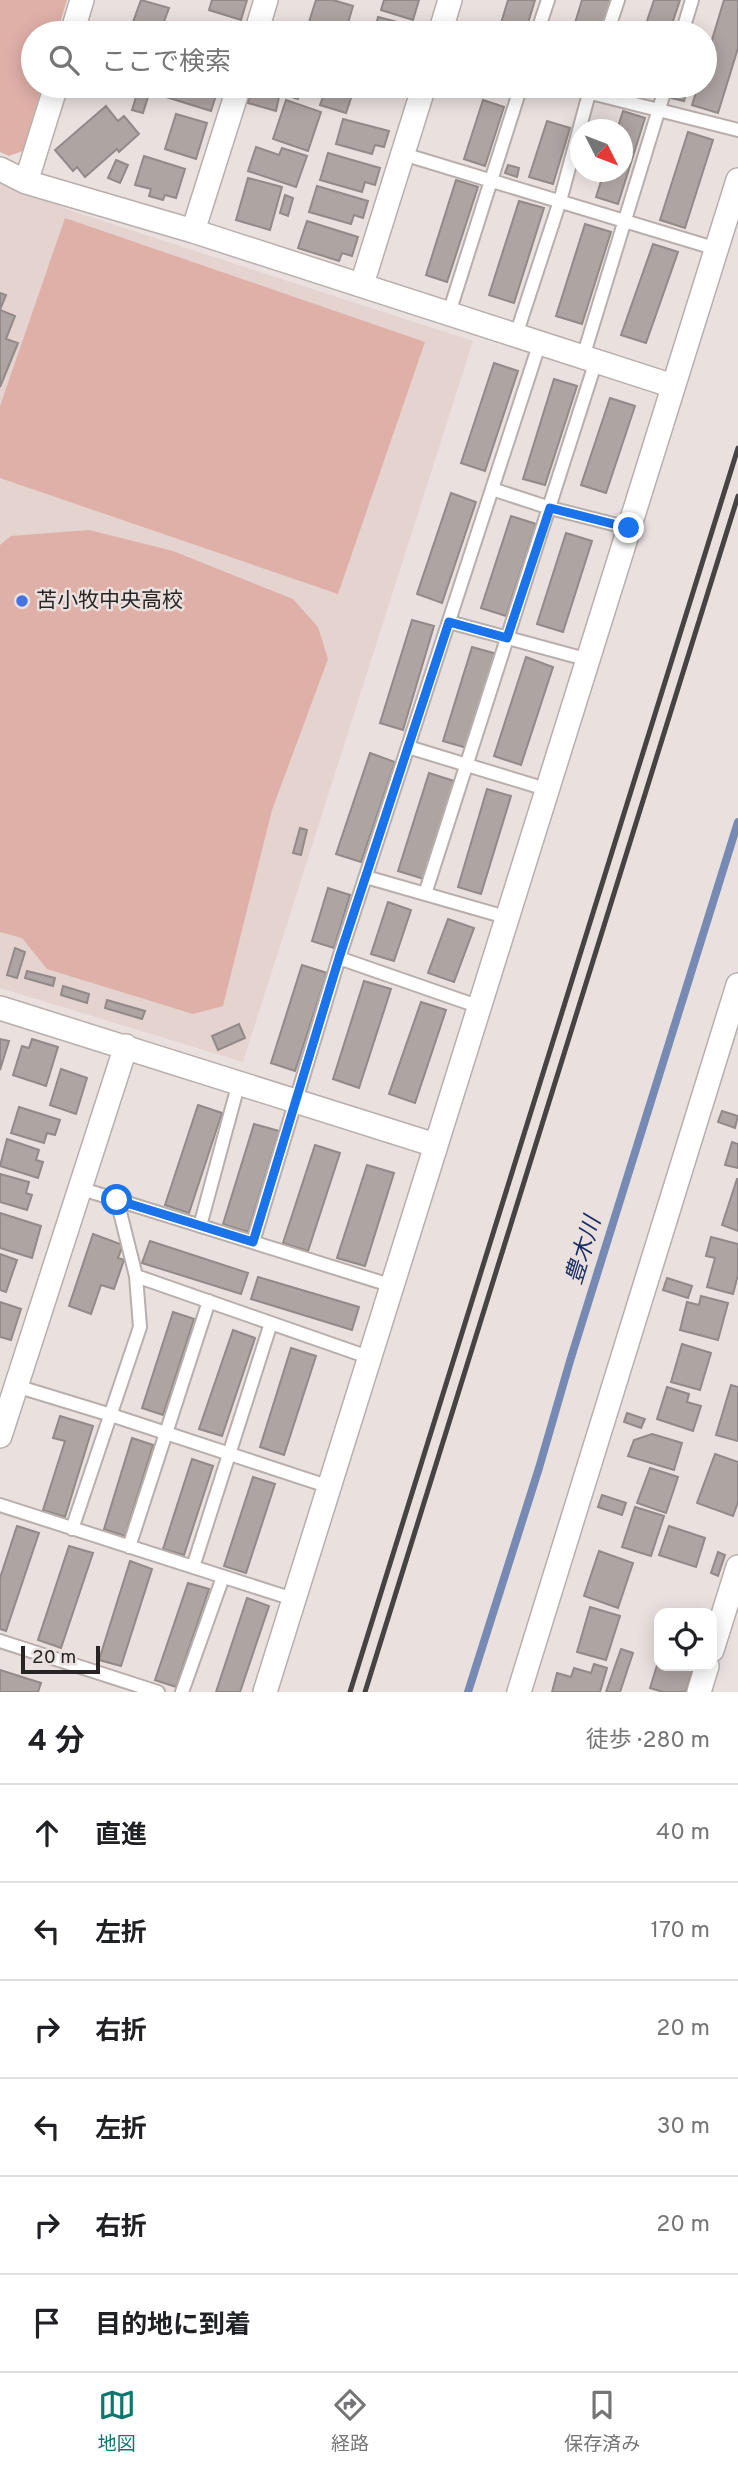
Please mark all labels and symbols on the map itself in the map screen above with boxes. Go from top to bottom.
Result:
north arrow [570,119,633,182]
route end [613,512,644,543]
place label: 苫小牧中央高校 [36,588,183,615]
marker: 苫小牧中央高校 [14,593,30,609]
route start [101,1184,132,1215]
water label: 豊木川 [561,1211,610,1288]
scale bar [21,1643,100,1675]

